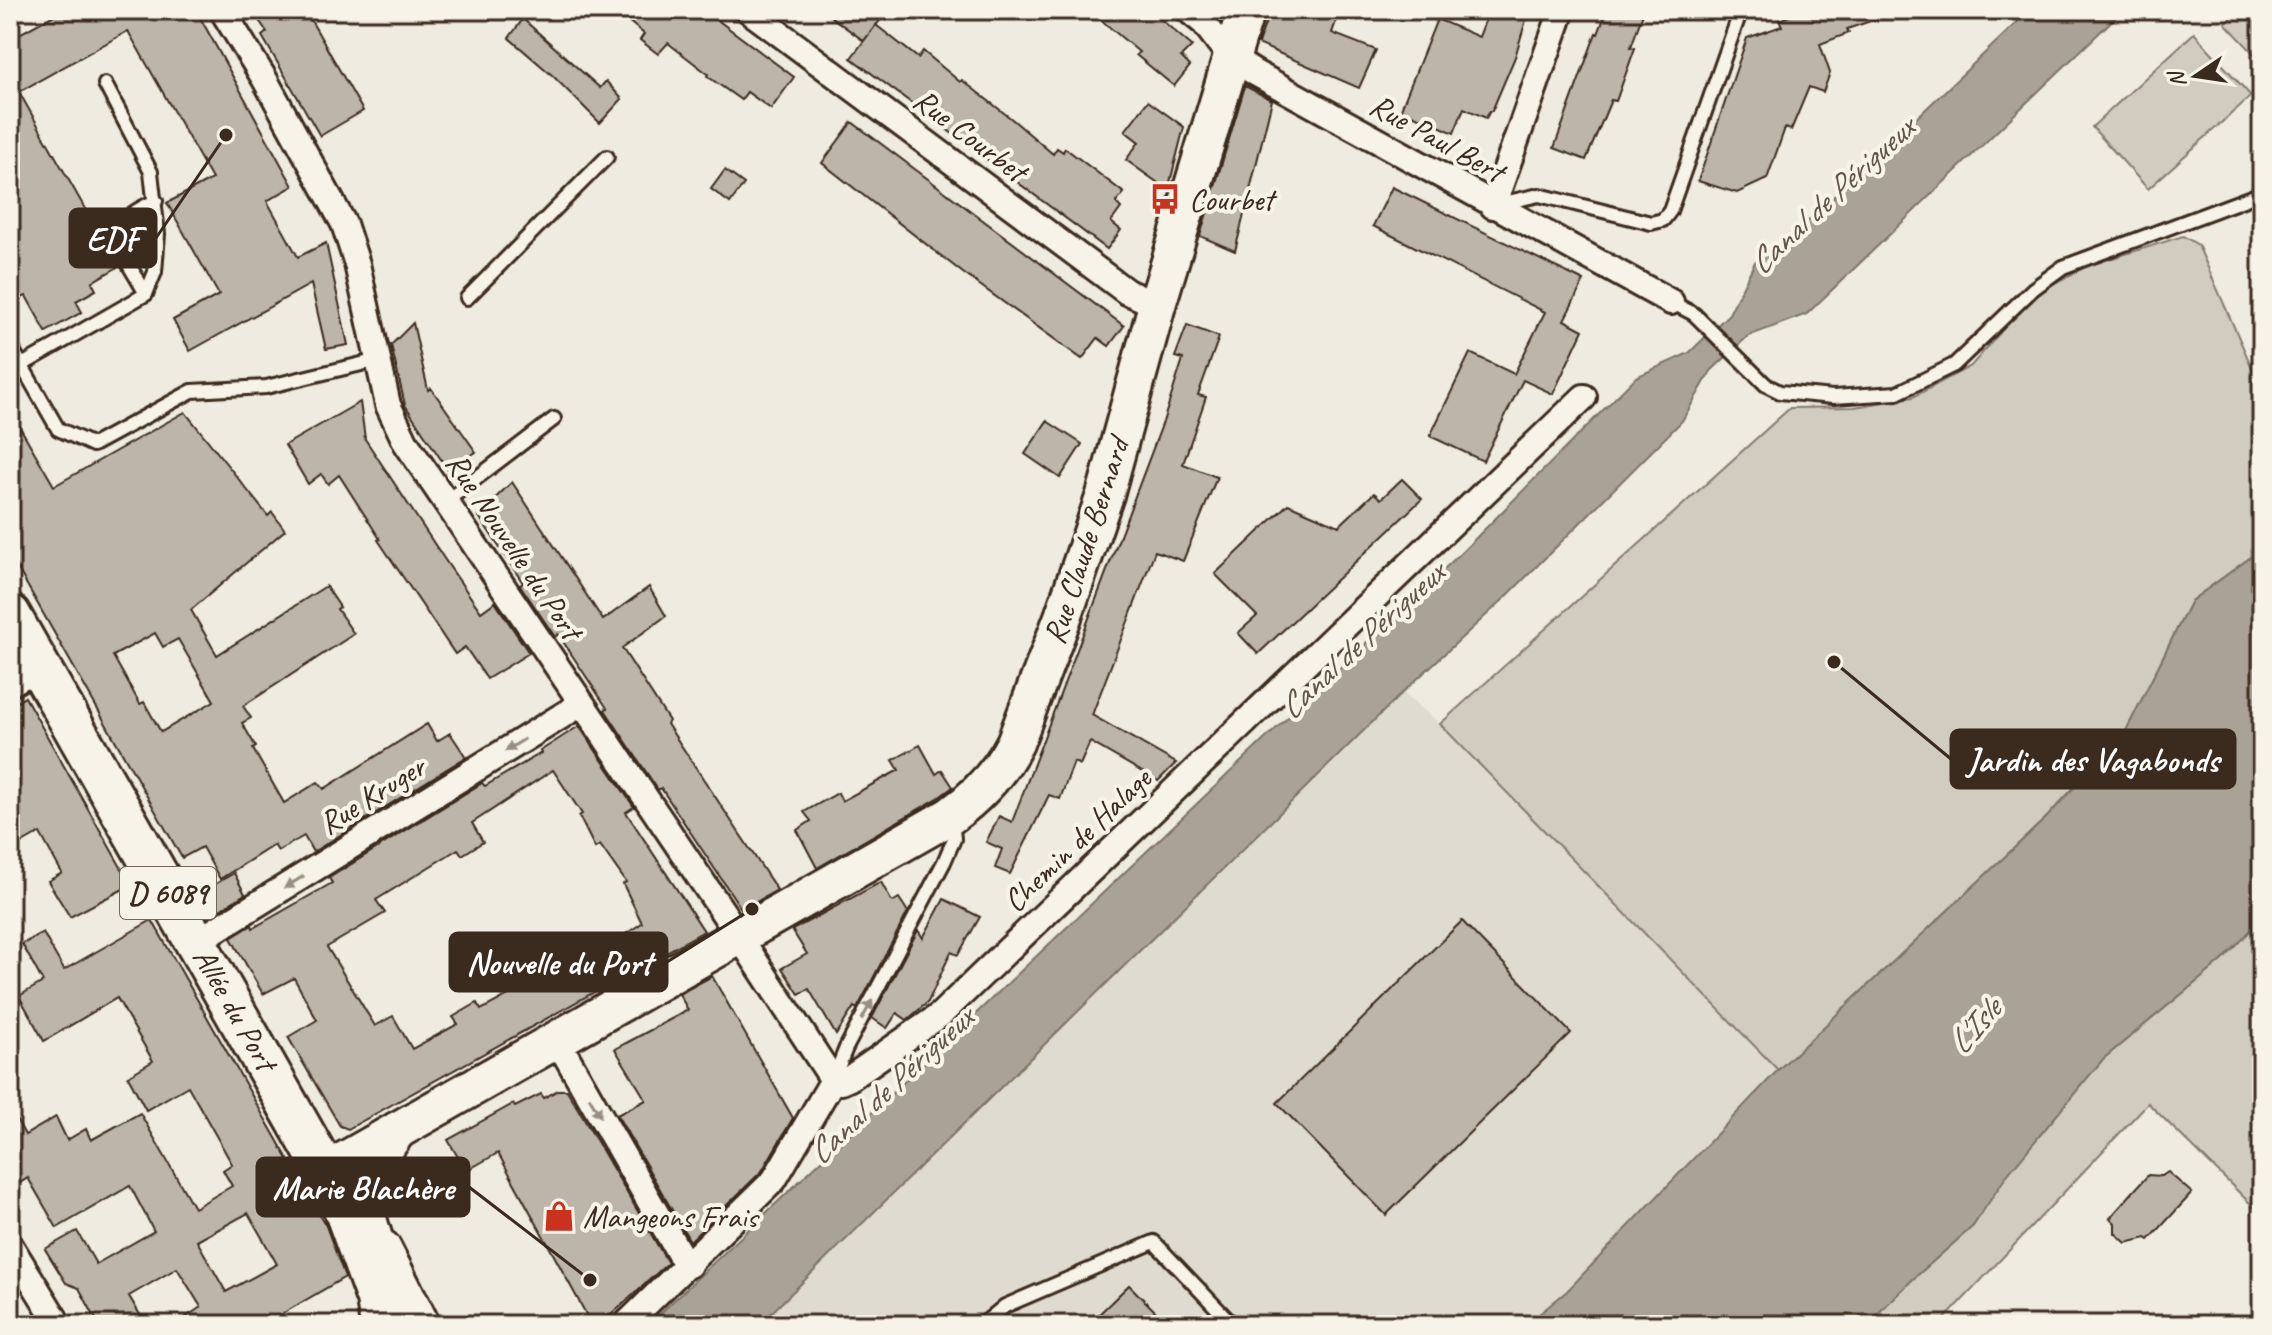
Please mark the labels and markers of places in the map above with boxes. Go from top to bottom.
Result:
place label: Courbet [1189,179,1278,220]
bus stop icon: Courbet [1148,182,1182,216]
callout: EDF [70,209,156,267]
callout: Jardin des Vagabonds [1951,730,2235,788]
callout: Nouvelle du Port [450,933,667,991]
callout: Marie Blachère [257,1158,469,1216]
place label: Mangeons Frais [583,1196,761,1237]
shop icon: Mangeons Frais [542,1199,576,1233]

